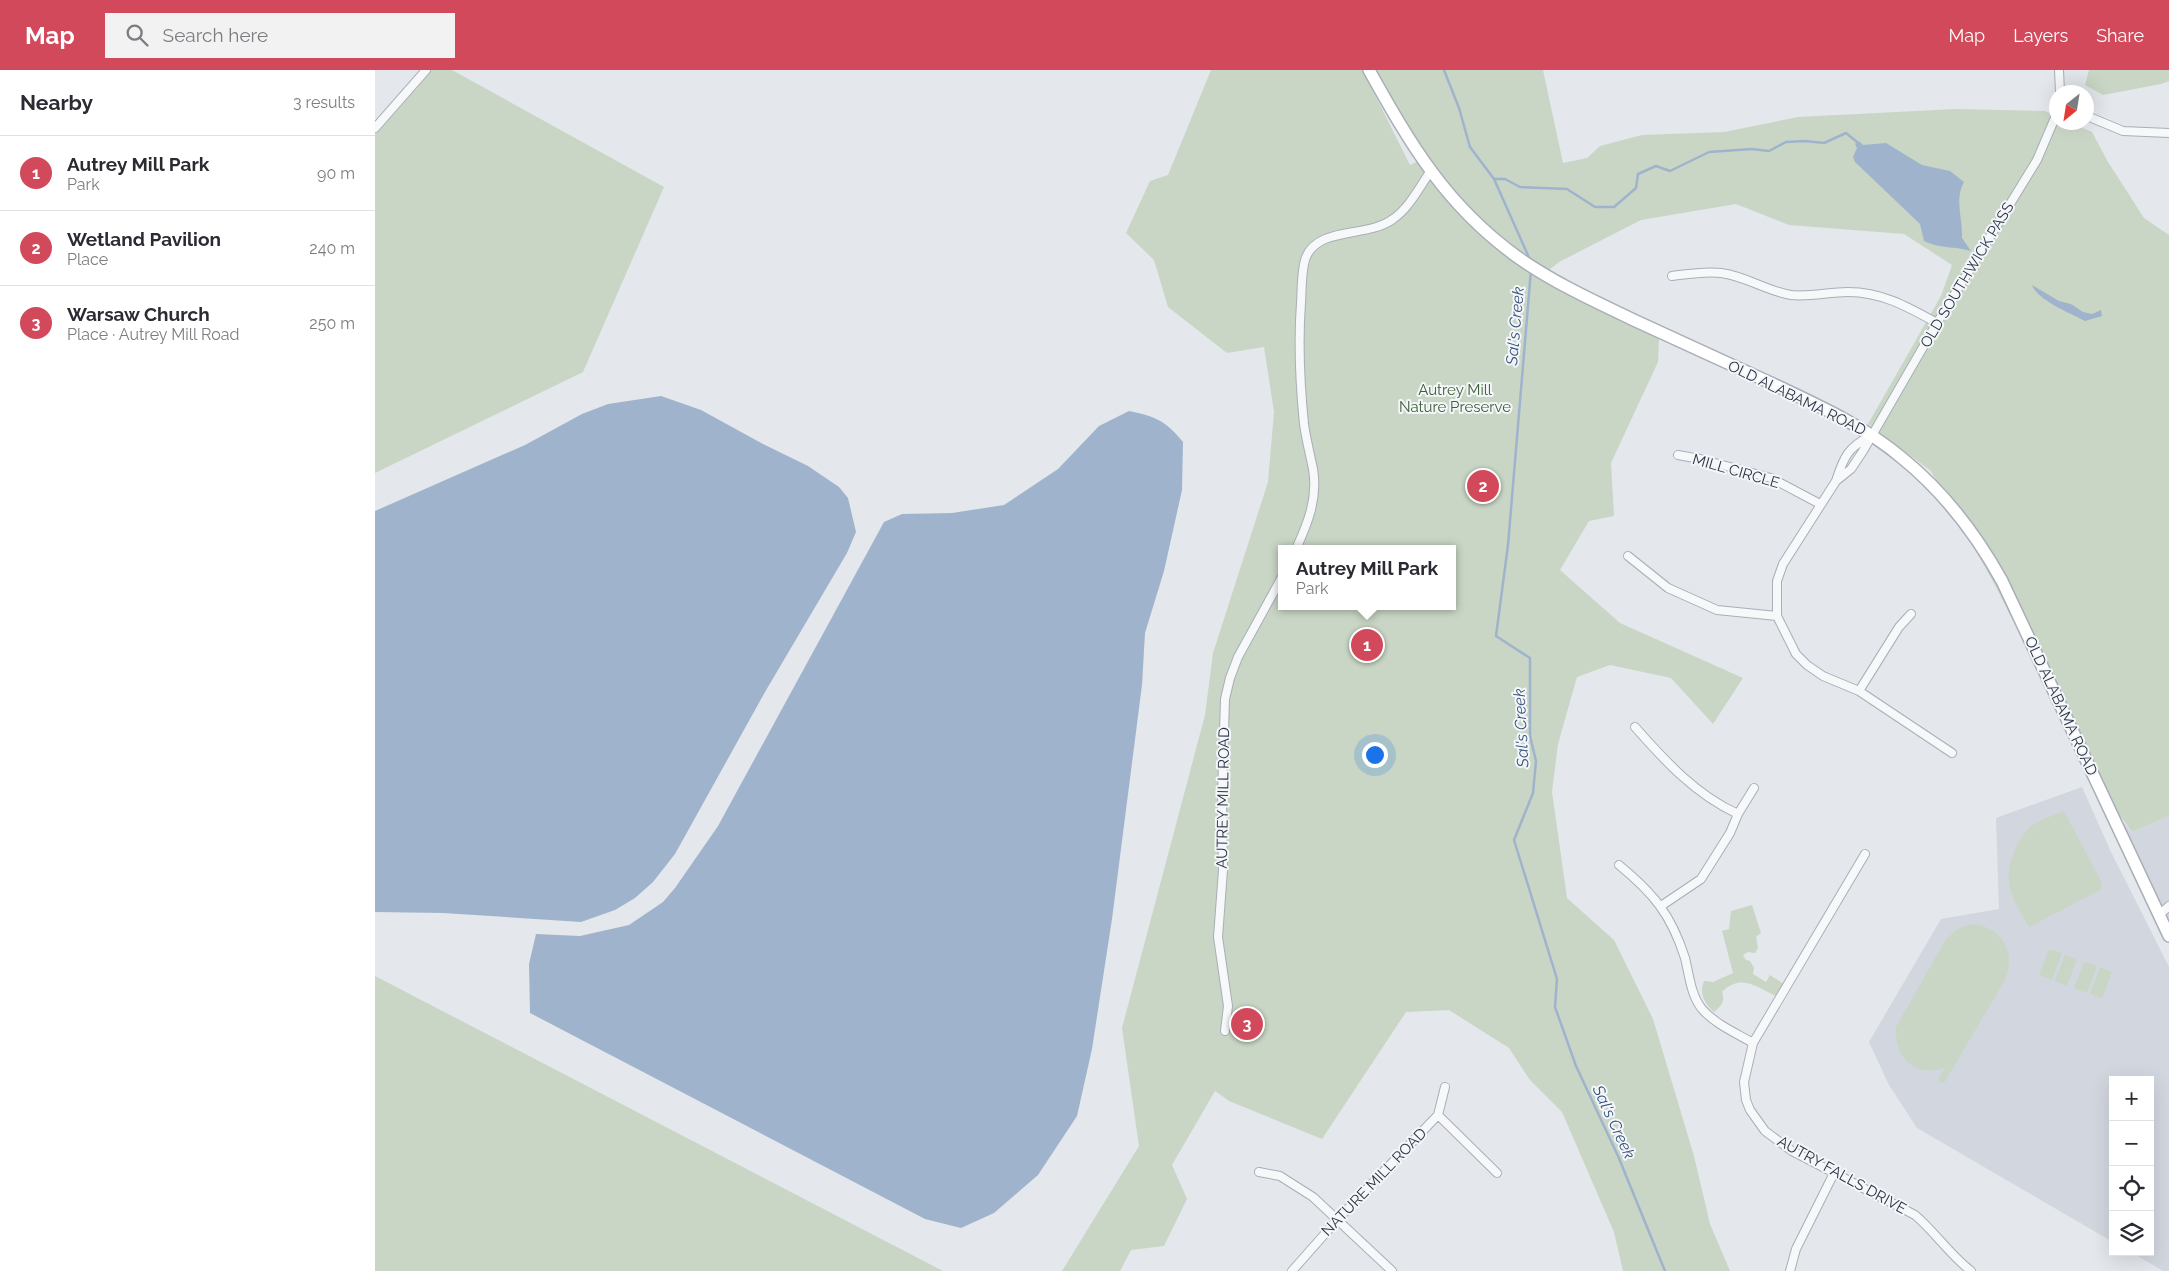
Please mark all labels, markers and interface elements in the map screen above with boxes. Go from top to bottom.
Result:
search box [105,13,455,58]
text: Map [25,21,75,50]
icon: search [123,21,151,49]
text: Search here [163,24,268,46]
text: Map [1949,25,1985,46]
text: Layers [2013,25,2068,46]
text: Share [2096,25,2144,46]
north arrow [2049,85,2094,130]
text: Nearby [20,90,93,115]
text: 3 results [293,93,355,112]
text: Autrey Mill Park [67,153,209,175]
text: 1 [32,164,40,183]
text: 90 m [317,164,355,183]
text: Park [67,175,100,194]
street label: OLD SOUTHWICK PASS [1916,199,2018,351]
text: Wetland Pavilion [67,228,221,250]
text: 2 [31,239,41,258]
text: 240 m [309,239,355,258]
text: Place [67,250,108,269]
water label: Sal's Creek [1502,285,1528,367]
text: Warsaw Church [67,303,210,325]
text: 3 [32,314,40,333]
text: 250 m [309,314,355,333]
text: Place · Autrey Mill Road [67,325,239,344]
street label: OLD ALABAMA ROAD [1725,357,1869,439]
park label: Autrey Mill Nature Preserve [1399,381,1511,416]
street label: MILL CIRCLE [1690,450,1782,492]
pin: 2 [1467,467,1499,505]
popup [1278,545,1456,610]
text: Autrey Mill Park [1296,557,1438,579]
text: Park [1296,579,1329,598]
pin: 1 [1351,626,1383,664]
street label: OLD ALABAMA ROAD [2021,634,2101,779]
water label: Sal's Creek [1509,688,1533,769]
street label: AUTREY MILL ROAD [1213,727,1233,869]
your location [1362,742,1388,768]
pin: 3 [1231,1005,1263,1043]
map controls [2109,1076,2154,1256]
button: + [2109,1076,2154,1121]
water label: Sal's Creek [1588,1081,1639,1162]
button: − [2109,1121,2154,1166]
street label: NATURE MILL ROAD [1318,1124,1430,1240]
street label: AUTRY FALLS DRIVE [1774,1132,1910,1218]
button: locate [2109,1166,2154,1211]
button: layers [2109,1211,2154,1256]

